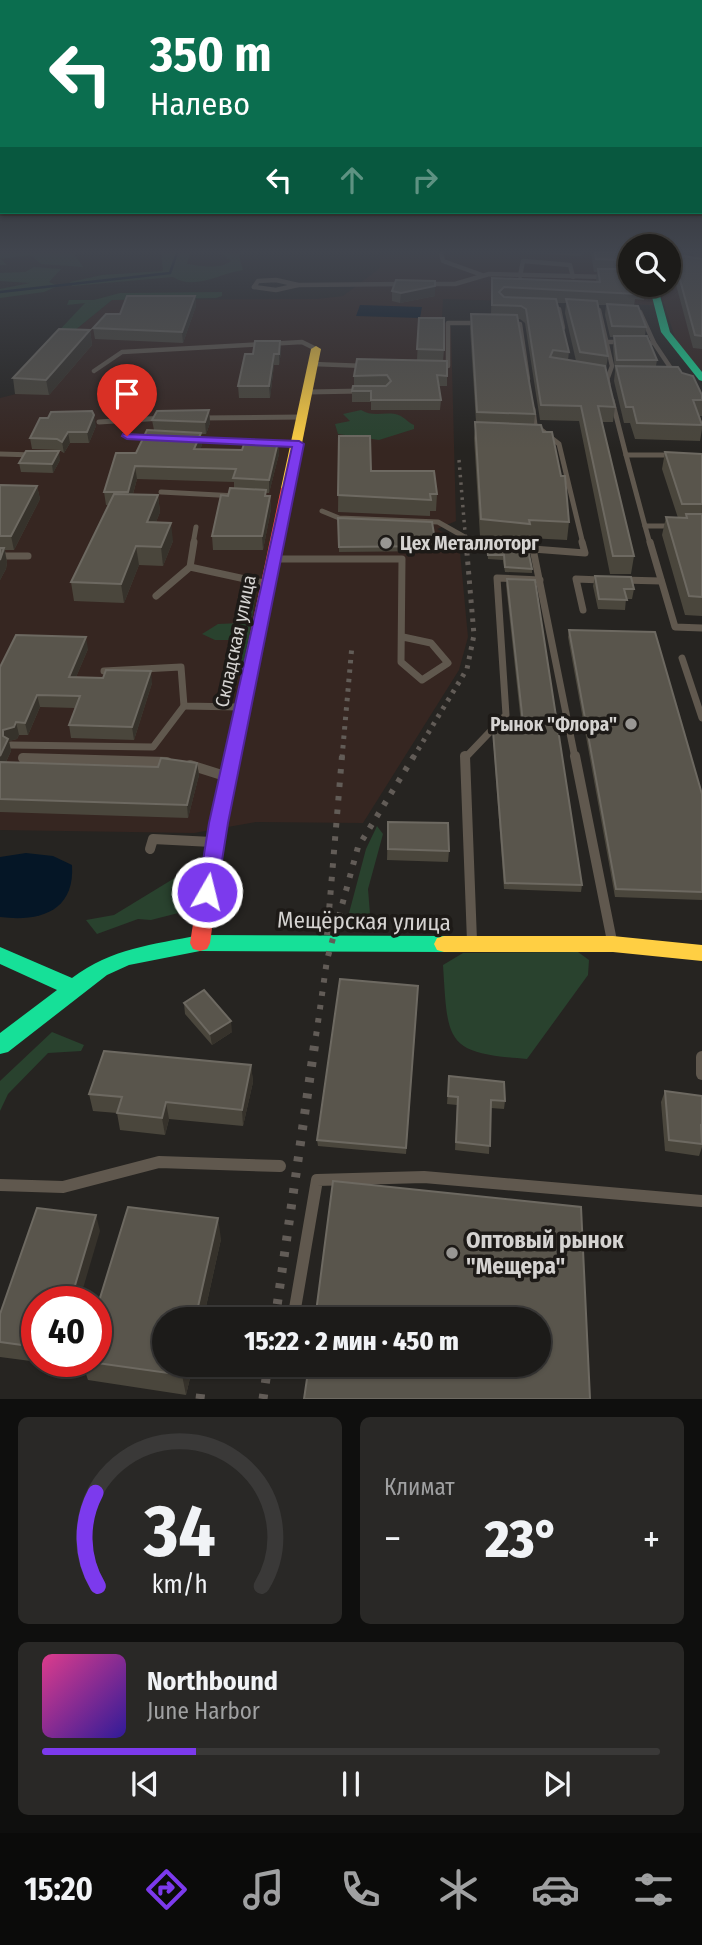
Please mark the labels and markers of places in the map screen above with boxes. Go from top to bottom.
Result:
pin [97,364,157,436]
place label: Цех Металлоторг [400,532,539,555]
marker: Цех Металлоторг [378,535,394,551]
place label: Рынок "Флора" [490,713,617,736]
marker: Рынок "Флора" [623,716,639,732]
place label: Оптовый рынок "Мещера" [466,1226,624,1280]
marker: Оптовый рынок "Мещера" [444,1245,460,1261]

